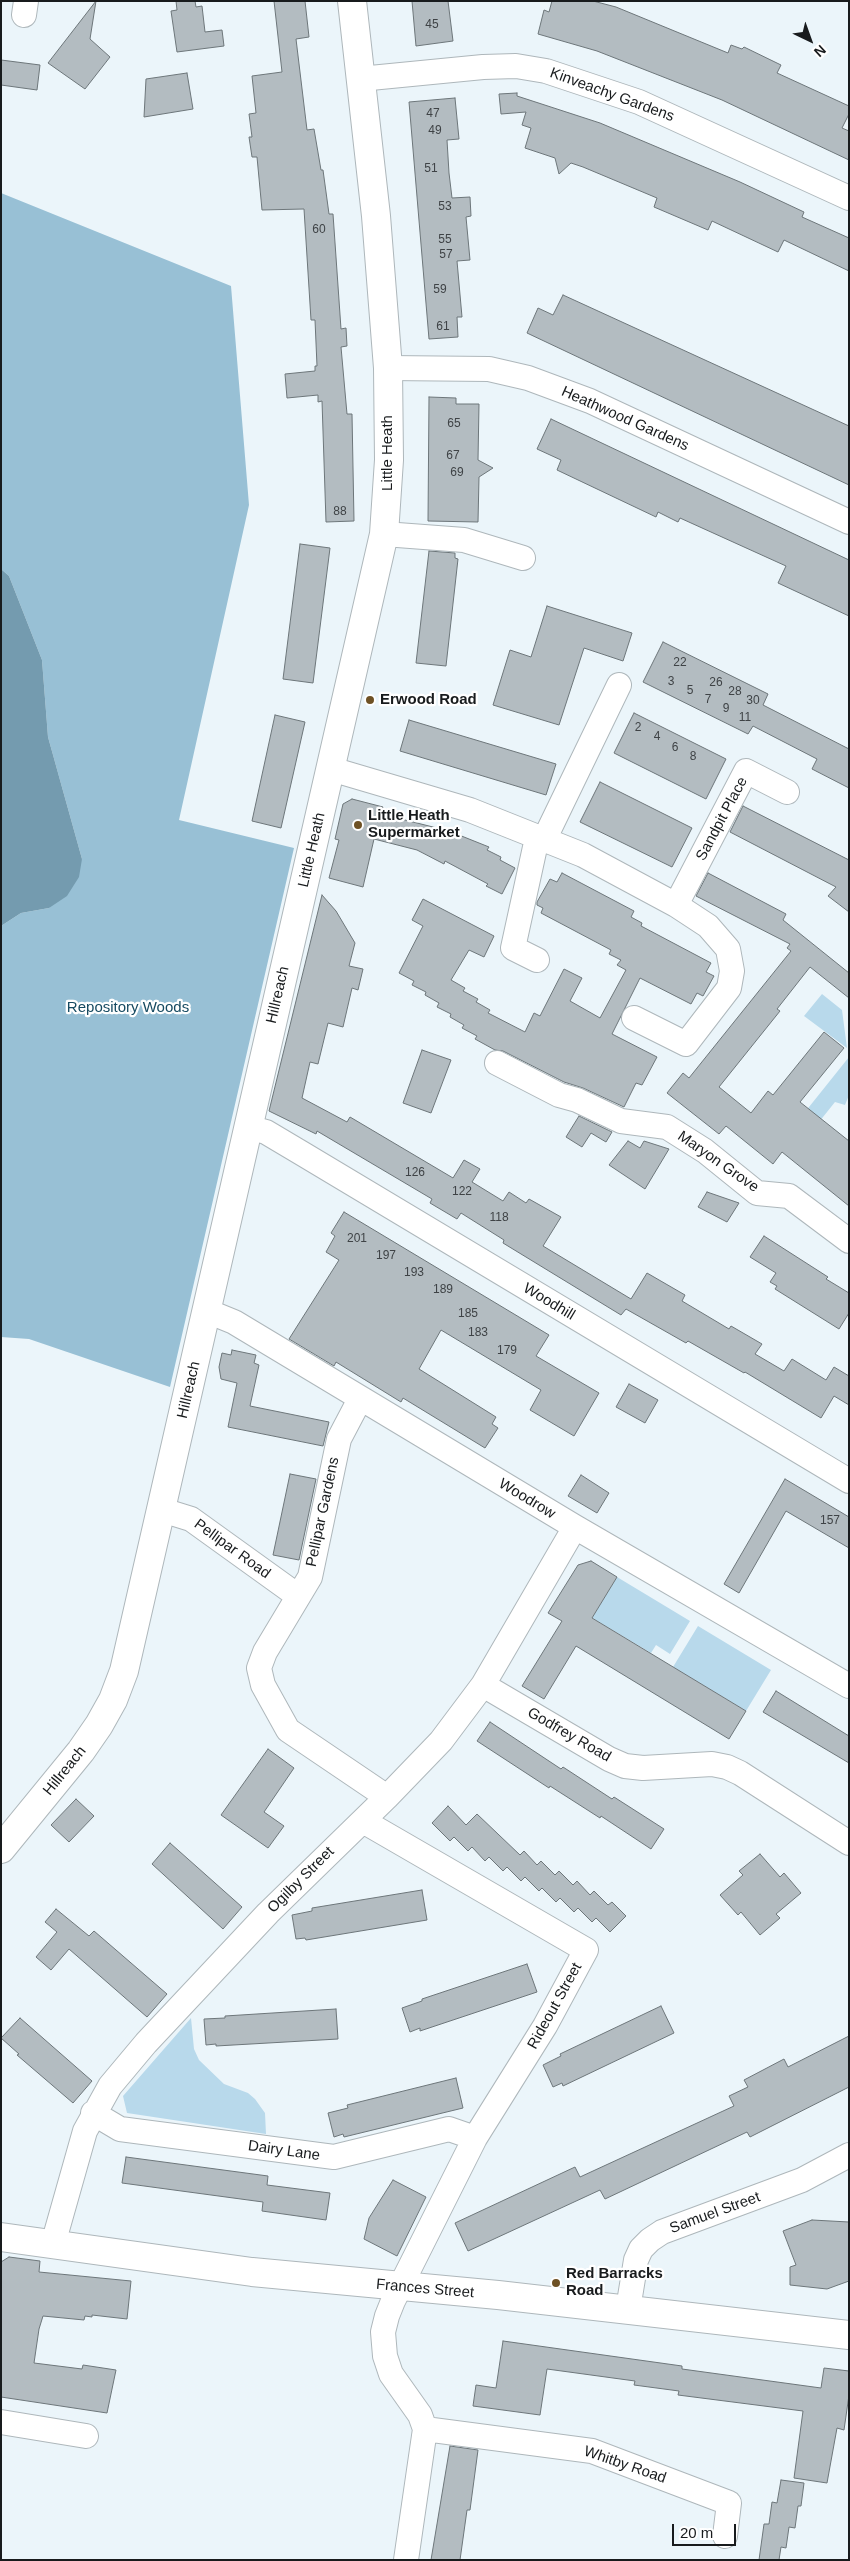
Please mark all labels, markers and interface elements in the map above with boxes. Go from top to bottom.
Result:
north arrow [785,15,835,65]
house number: 45 [425,18,439,32]
text: N [811,42,829,60]
street label: Kinveachy Gardens [547,64,677,126]
house number: 47 [426,107,440,121]
house number: 49 [428,124,442,138]
house number: 51 [424,162,438,176]
house number: 53 [438,200,452,214]
house number: 60 [312,223,326,237]
house number: 55 [438,233,452,247]
house number: 57 [439,248,453,262]
house number: 59 [433,283,447,297]
house number: 61 [436,320,450,334]
street label: Heathwood Gardens [558,383,692,455]
street label: Little Heath [379,415,397,491]
house number: 65 [447,417,461,431]
house number: 67 [446,449,460,463]
house number: 69 [450,466,464,480]
house number: 88 [333,505,347,519]
house number: 22 [673,656,687,670]
house number: 3 [668,675,674,689]
house number: 26 [709,676,723,690]
house number: 5 [687,684,693,698]
house number: 28 [728,685,742,699]
place label: Erwood Road [380,691,477,709]
house number: 7 [705,693,711,707]
marker: Erwood Road [364,694,376,706]
house number: 30 [746,694,760,708]
house number: 9 [723,702,729,716]
house number: 11 [739,711,751,725]
house number: 2 [635,721,641,735]
house number: 4 [654,730,660,744]
house number: 6 [672,741,678,755]
house number: 8 [690,750,696,764]
street label: Sandpit Place [692,774,752,864]
place label: Little Heath Supermarket [368,807,460,842]
street label: Little Heath [295,811,329,889]
marker: Little Heath Supermarket [352,819,364,831]
street label: Hillreach [263,965,293,1025]
park label: Repository Woods [67,999,189,1017]
street label: Maryon Grove [674,1127,762,1197]
house number: 126 [405,1166,425,1180]
house number: 122 [452,1185,472,1199]
house number: 118 [489,1211,509,1225]
house number: 201 [347,1232,367,1246]
house number: 197 [376,1249,396,1263]
house number: 193 [404,1266,424,1280]
street label: Woodhill [520,1280,578,1324]
house number: 189 [433,1283,453,1297]
house number: 185 [458,1307,478,1321]
house number: 183 [468,1326,488,1340]
house number: 179 [497,1344,517,1358]
street label: Hillreach [174,1360,204,1420]
street label: Pellipar Gardens [303,1455,343,1569]
street label: Woodrow [495,1475,559,1523]
house number: 157 [820,1514,840,1528]
street label: Pellipar Road [190,1515,274,1583]
street label: Godfrey Road [524,1704,614,1766]
street label: Hillreach [40,1743,90,1799]
street label: Ogilby Street [264,1843,338,1917]
street label: Rideout Street [524,1960,586,2052]
street label: Dairy Lane [247,2137,321,2165]
street label: Samuel Street [667,2188,763,2238]
place label: Red Barracks Road [566,2265,663,2300]
street label: Frances Street [375,2276,475,2302]
marker: Red Barracks Road [550,2277,562,2289]
street label: Whitby Road [581,2443,669,2487]
scale bar [675,2514,739,2546]
text: 20 m [680,2524,713,2541]

